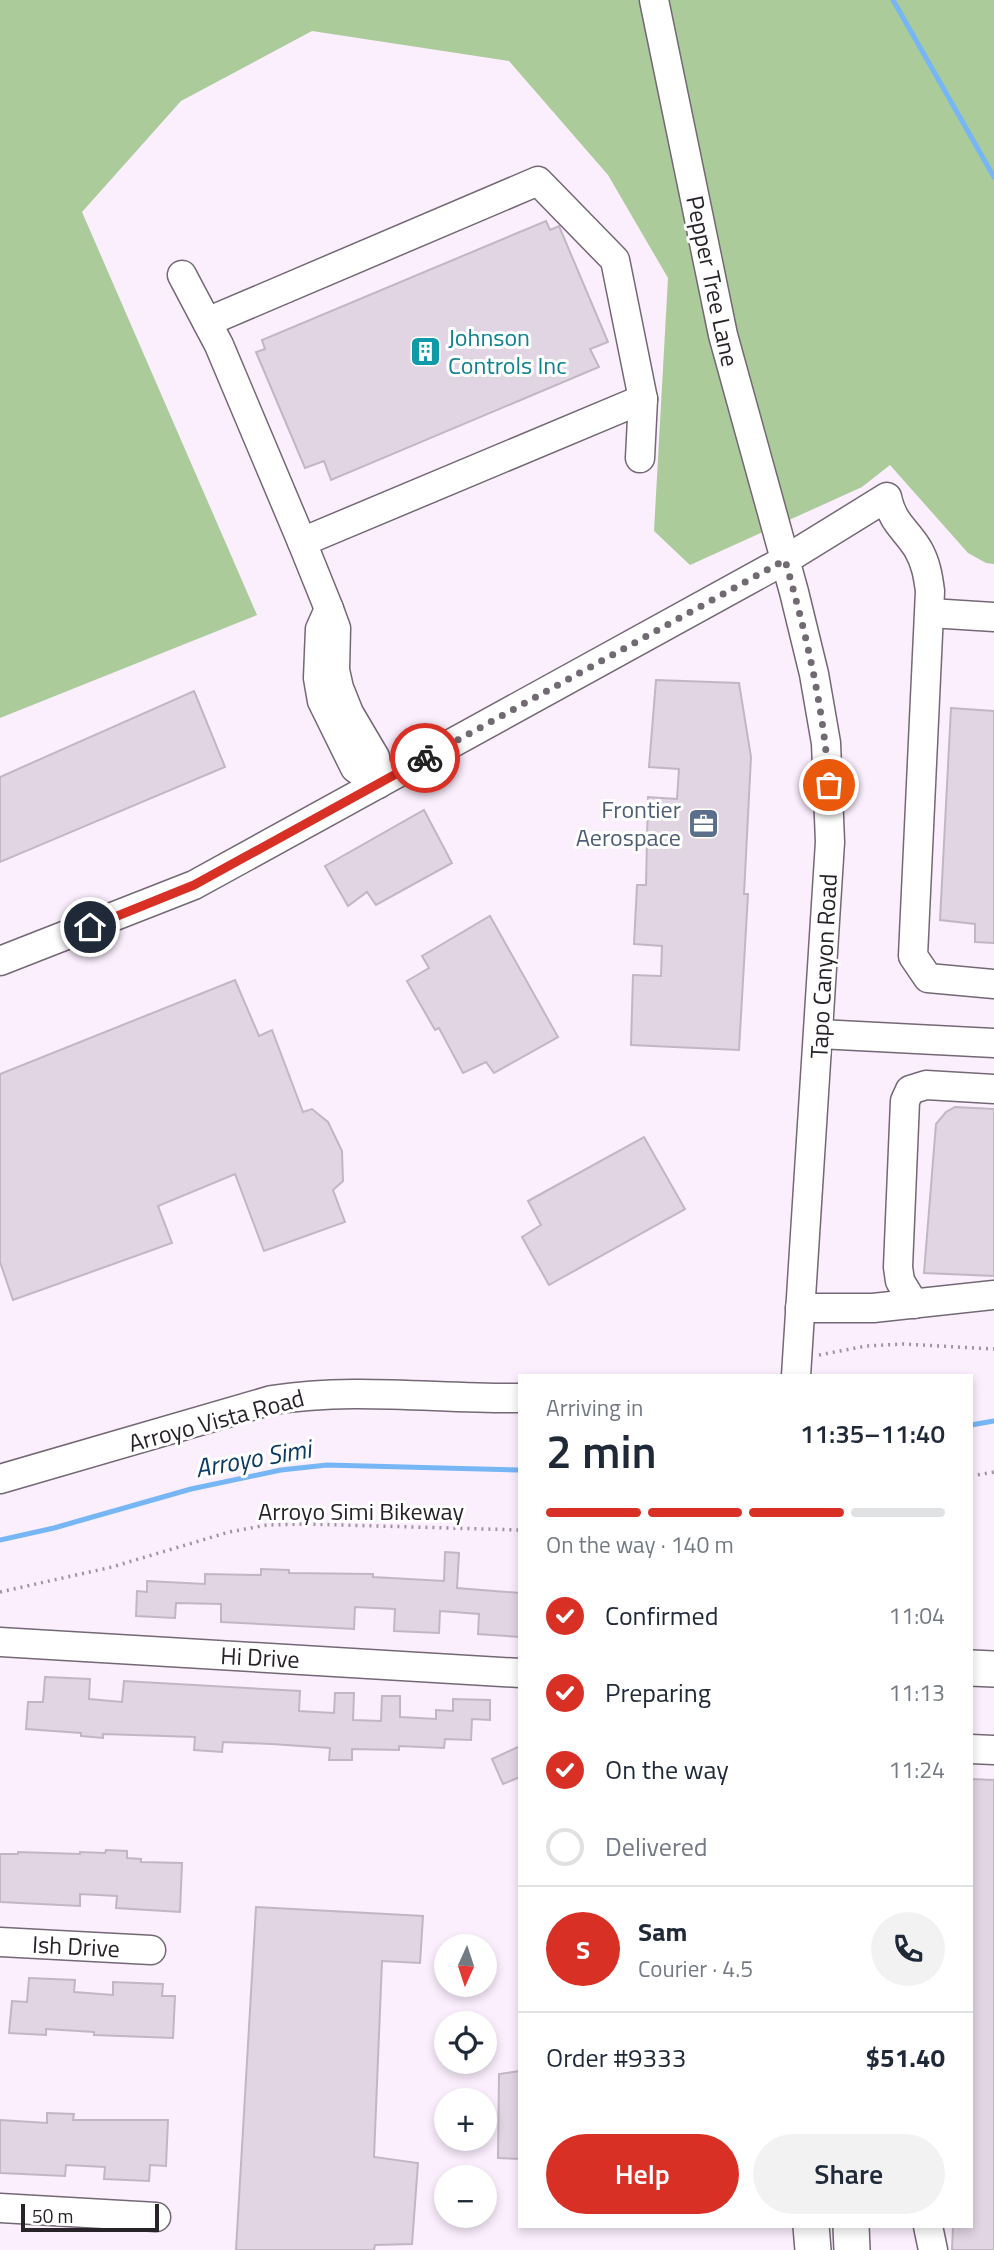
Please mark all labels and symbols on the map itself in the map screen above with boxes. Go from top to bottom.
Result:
street label: Pepper Tree Lane [677,192,749,370]
place label: Johnson Controls Inc [448,319,567,383]
building icon: Johnson Controls Inc [408,334,442,368]
courier [390,723,460,793]
pin [799,755,859,815]
place label: Frontier Aerospace [576,791,681,855]
office icon: Frontier Aerospace [687,806,721,840]
street label: Tapo Canyon Road [800,873,846,1059]
pin [60,897,120,957]
street label: Arroyo Vista Road [124,1379,308,1461]
water label: Arroyo Simi [192,1428,317,1487]
street label: Arroyo Simi Bikeway [258,1493,464,1529]
street label: Hi Drive [219,1637,301,1677]
street label: Ish Drive [31,1926,121,1966]
north arrow [434,1934,497,1997]
scale bar [21,2201,159,2233]

